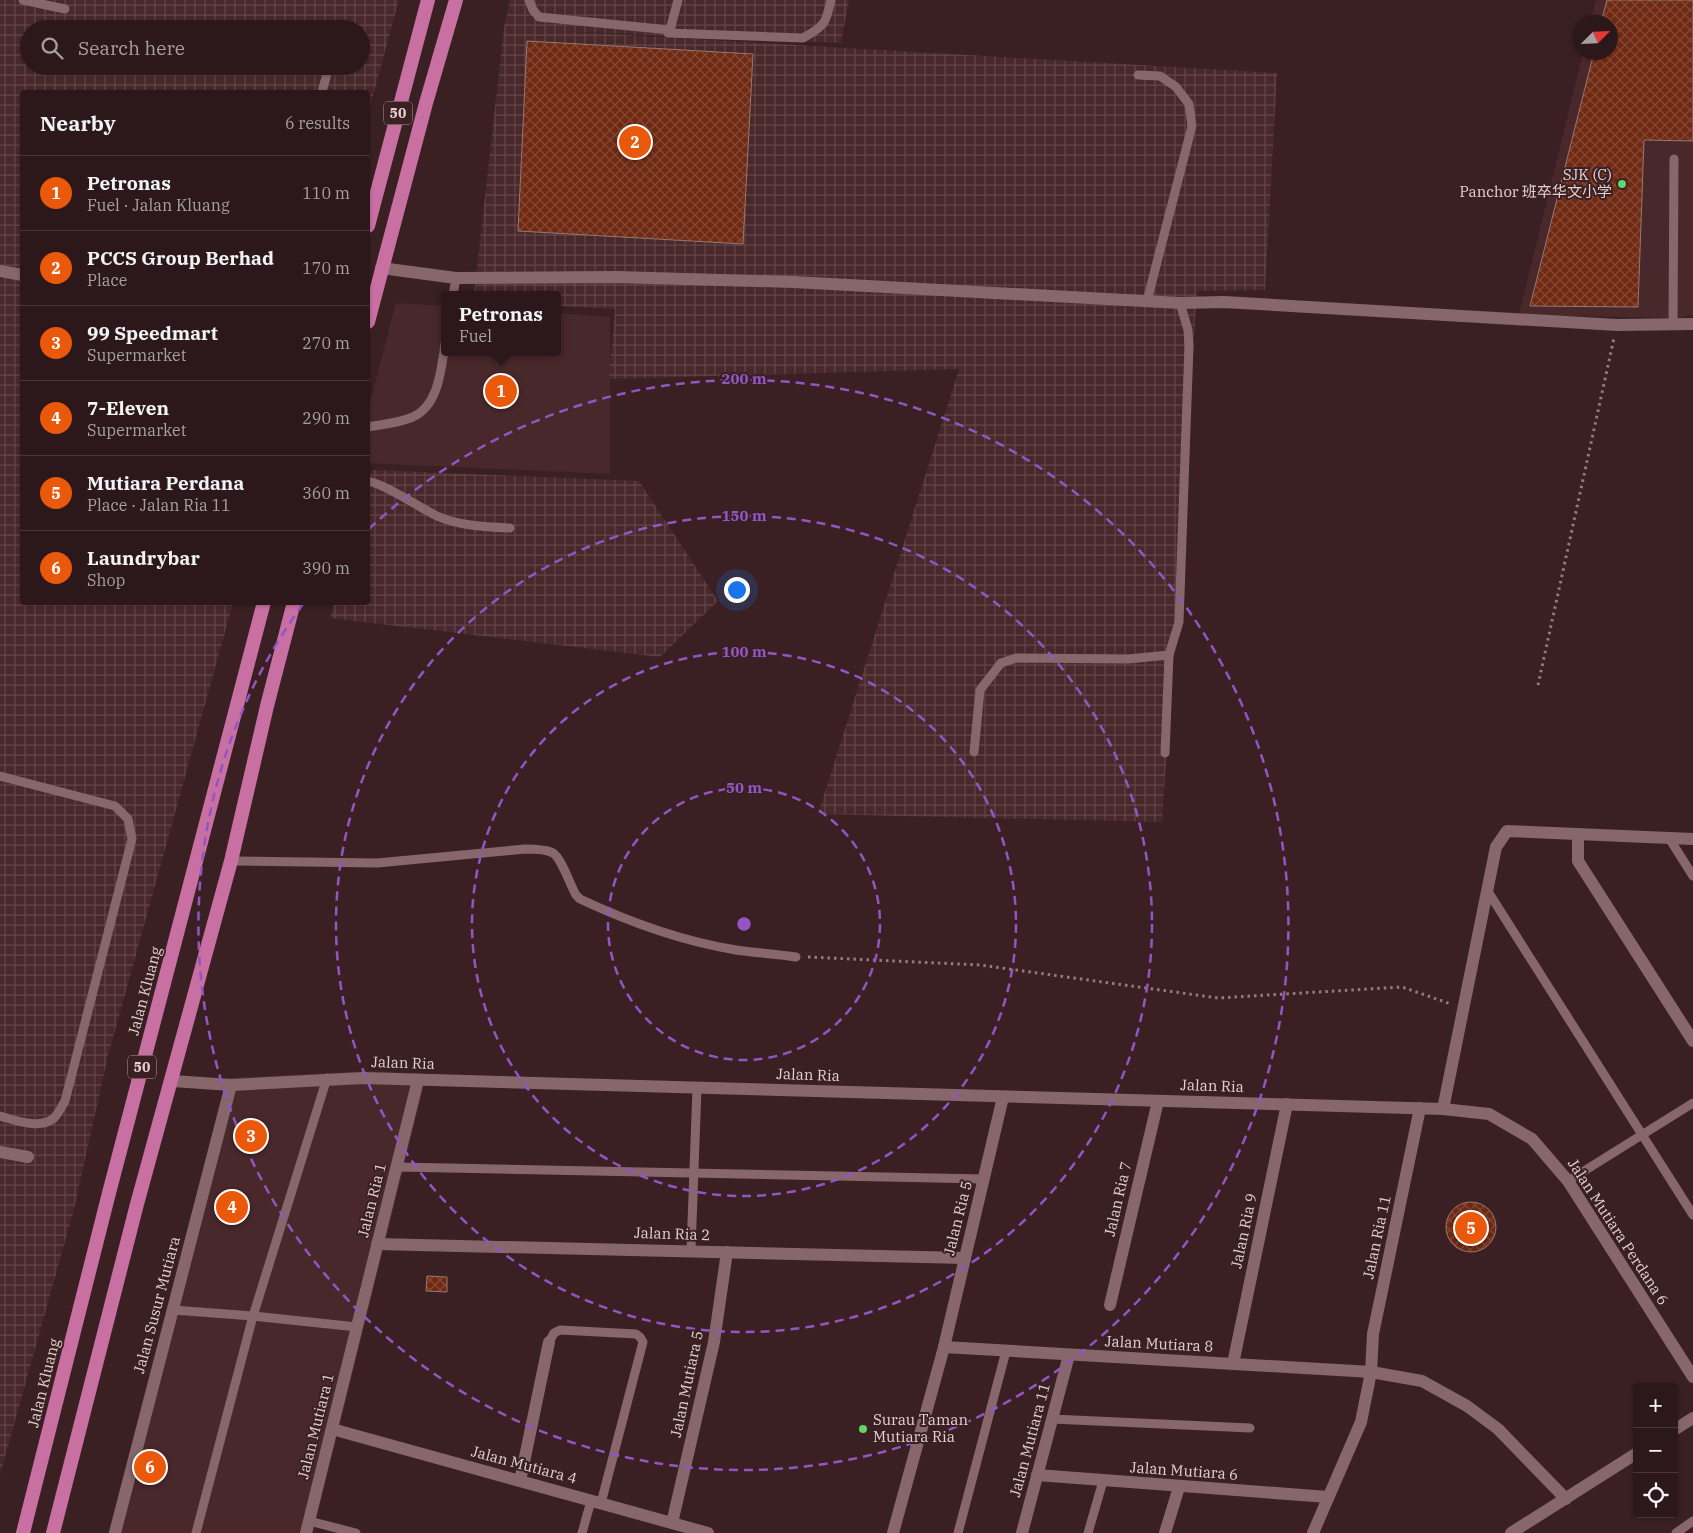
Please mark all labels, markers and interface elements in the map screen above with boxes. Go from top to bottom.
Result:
north arrow [1573,15,1618,60]
search box [20,20,370,75]
icon: search [38,34,66,62]
text: Search here [78,36,185,60]
road number: 50 [384,102,412,125]
text: Nearby [40,109,116,137]
text: 6 results [285,113,350,133]
pin: 2 [619,123,651,161]
place label: SJK (C) Panchor 班卒华文小学 [1459,165,1612,201]
text: Petronas [87,171,171,195]
marker: SJK (C) Panchor 班卒华文小学 [1616,178,1628,190]
text: 1 [51,183,61,203]
text: 110 m [302,183,350,203]
text: Fuel · Jalan Kluang [87,195,230,215]
text: PCCS Group Berhad [87,246,274,270]
text: 2 [51,258,61,278]
text: 170 m [302,258,350,278]
text: Place [87,270,127,290]
popup [441,291,561,356]
text: Petronas [459,302,543,326]
text: 99 Speedmart [87,321,218,345]
text: Fuel [459,326,492,346]
text: 3 [51,333,61,353]
text: 270 m [302,333,350,353]
text: Supermarket [87,345,186,365]
text: 200 m [721,369,767,388]
pin: 1 [485,372,517,410]
text: 7-Eleven [87,396,169,420]
text: 4 [51,408,61,428]
text: 290 m [302,408,350,428]
text: Supermarket [87,420,186,440]
text: Mutiara Perdana [87,471,244,495]
text: 5 [51,483,61,503]
text: 360 m [302,483,350,503]
text: Place · Jalan Ria 11 [87,495,231,515]
text: 150 m [721,506,767,525]
text: Laundrybar [87,546,200,570]
text: 6 [51,558,61,578]
text: 390 m [302,558,350,578]
text: Shop [87,570,125,590]
your location [724,577,750,603]
text: 100 m [721,642,767,661]
text: 50 m [726,778,762,797]
centre of rings [735,915,753,933]
street label: Jalan Kluang [124,944,165,1037]
street label: Jalan Ria [371,1052,435,1073]
road number: 50 [128,1056,156,1078]
street label: Jalan Ria [776,1064,840,1085]
street label: Jalan Ria [1180,1075,1244,1096]
pin: 3 [235,1117,267,1155]
street label: Jalan Mutiara Perdana 6 [1564,1155,1673,1309]
street label: Jalan Ria 7 [1100,1160,1135,1238]
street label: Jalan Ria 1 [353,1161,390,1239]
street label: Jalan Ria 5 [939,1179,976,1257]
pin: 4 [216,1188,248,1226]
street label: Jalan Ria 9 [1226,1192,1261,1270]
street label: Jalan Ria 11 [1358,1193,1395,1281]
pin: 5 [1455,1209,1487,1247]
street label: Jalan Ria 2 [634,1223,710,1244]
street label: Jalan Susur Mutiara [129,1234,184,1375]
street label: Jalan Mutiara 5 [666,1329,707,1439]
street label: Jalan Mutiara 8 [1104,1331,1214,1356]
street label: Jalan Kluang [23,1336,64,1429]
street label: Jalan Mutiara 1 [293,1371,338,1481]
street label: Jalan Mutiara 11 [1005,1381,1054,1499]
map controls [1633,1383,1678,1518]
button: + [1633,1383,1678,1428]
place label: Surau Taman Mutiara Ria [873,1410,968,1446]
marker: Surau Taman Mutiara Ria [857,1423,869,1435]
button: − [1633,1428,1678,1473]
street label: Jalan Mutiara 4 [469,1441,579,1488]
pin: 6 [134,1448,166,1486]
street label: Jalan Mutiara 6 [1129,1457,1239,1484]
button: locate [1633,1473,1678,1518]

